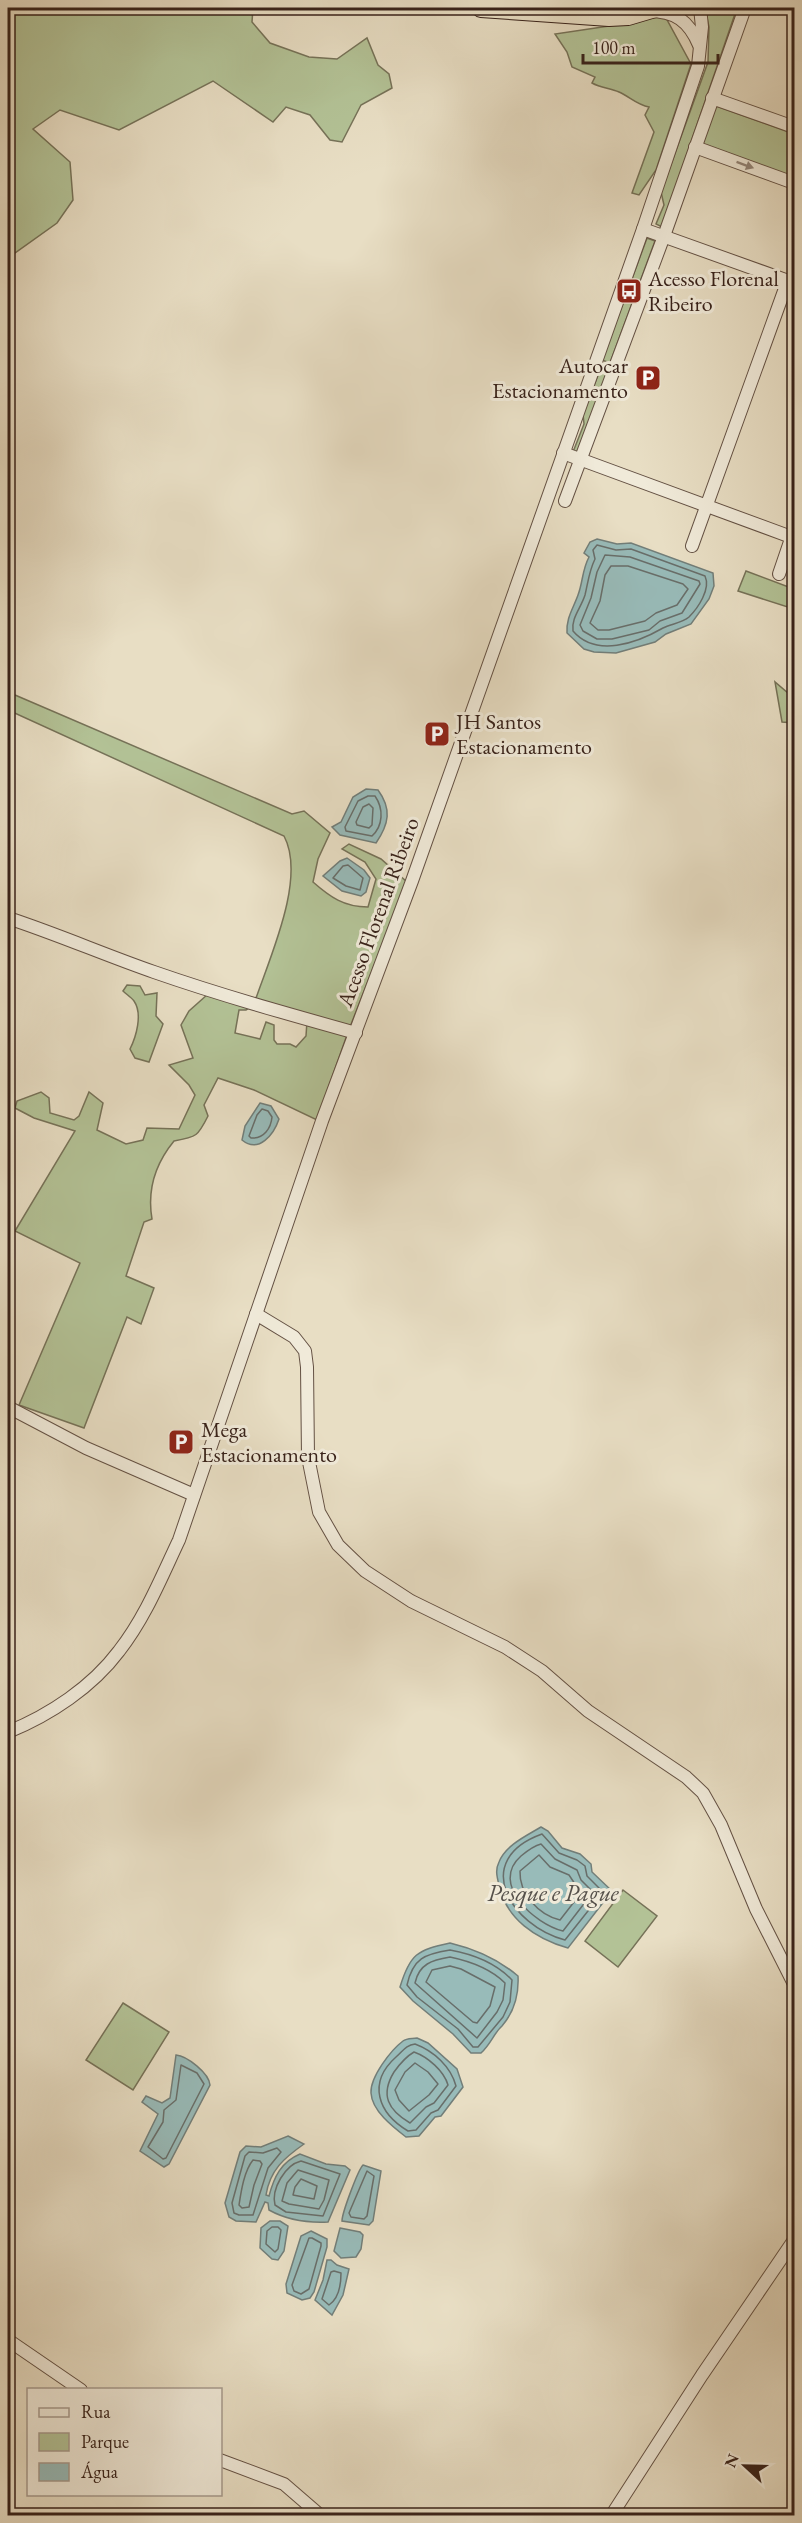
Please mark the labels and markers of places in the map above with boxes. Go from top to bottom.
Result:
place label: Acesso Florenal Ribeiro [647,264,779,318]
bus stop icon: Acesso Florenal Ribeiro [614,276,644,306]
place label: Autocar Estacionamento [492,351,629,405]
parking icon: Autocar Estacionamento [633,363,663,393]
place label: JH Santos Estacionamento [454,707,592,761]
parking icon: JH Santos Estacionamento [422,719,452,749]
place label: Mega Estacionamento [201,1415,337,1469]
parking icon: Mega Estacionamento [166,1427,196,1457]

